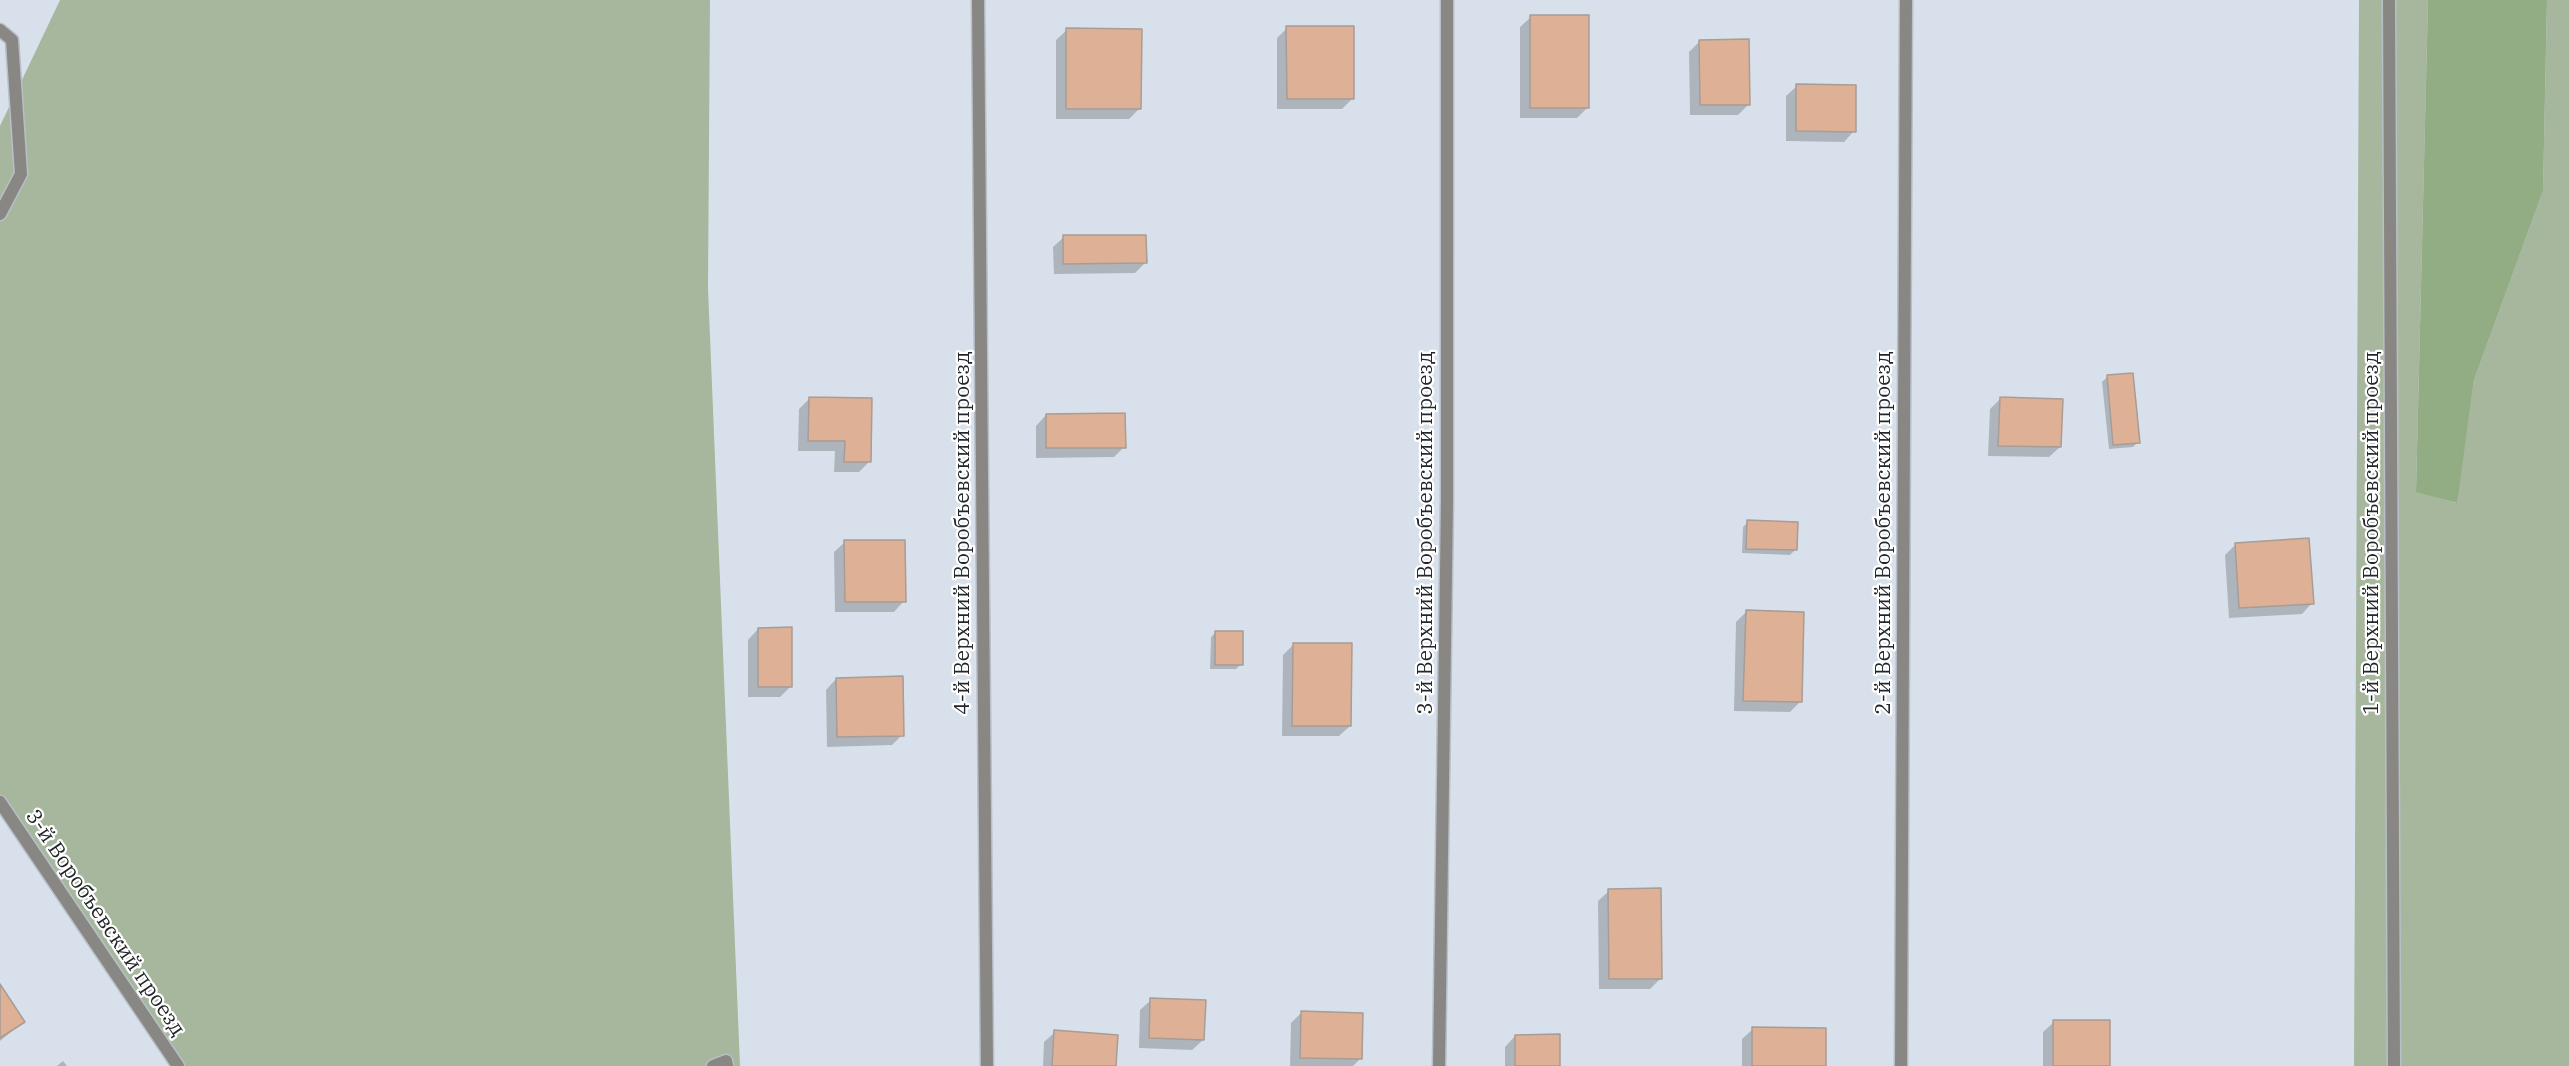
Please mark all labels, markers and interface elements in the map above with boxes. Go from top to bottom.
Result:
street label: 4-й Верхний Воробъевский проезд [950,351,976,715]
street label: 3-й Верхний Воробъевский проезд [1413,351,1439,715]
street label: 2-й Верхний Воробъевский проезд [1871,351,1897,715]
street label: 1-й Верхний Воробъевский проезд [2359,351,2385,715]
street label: 3-й Воробъевский проезд [20,805,190,1041]

